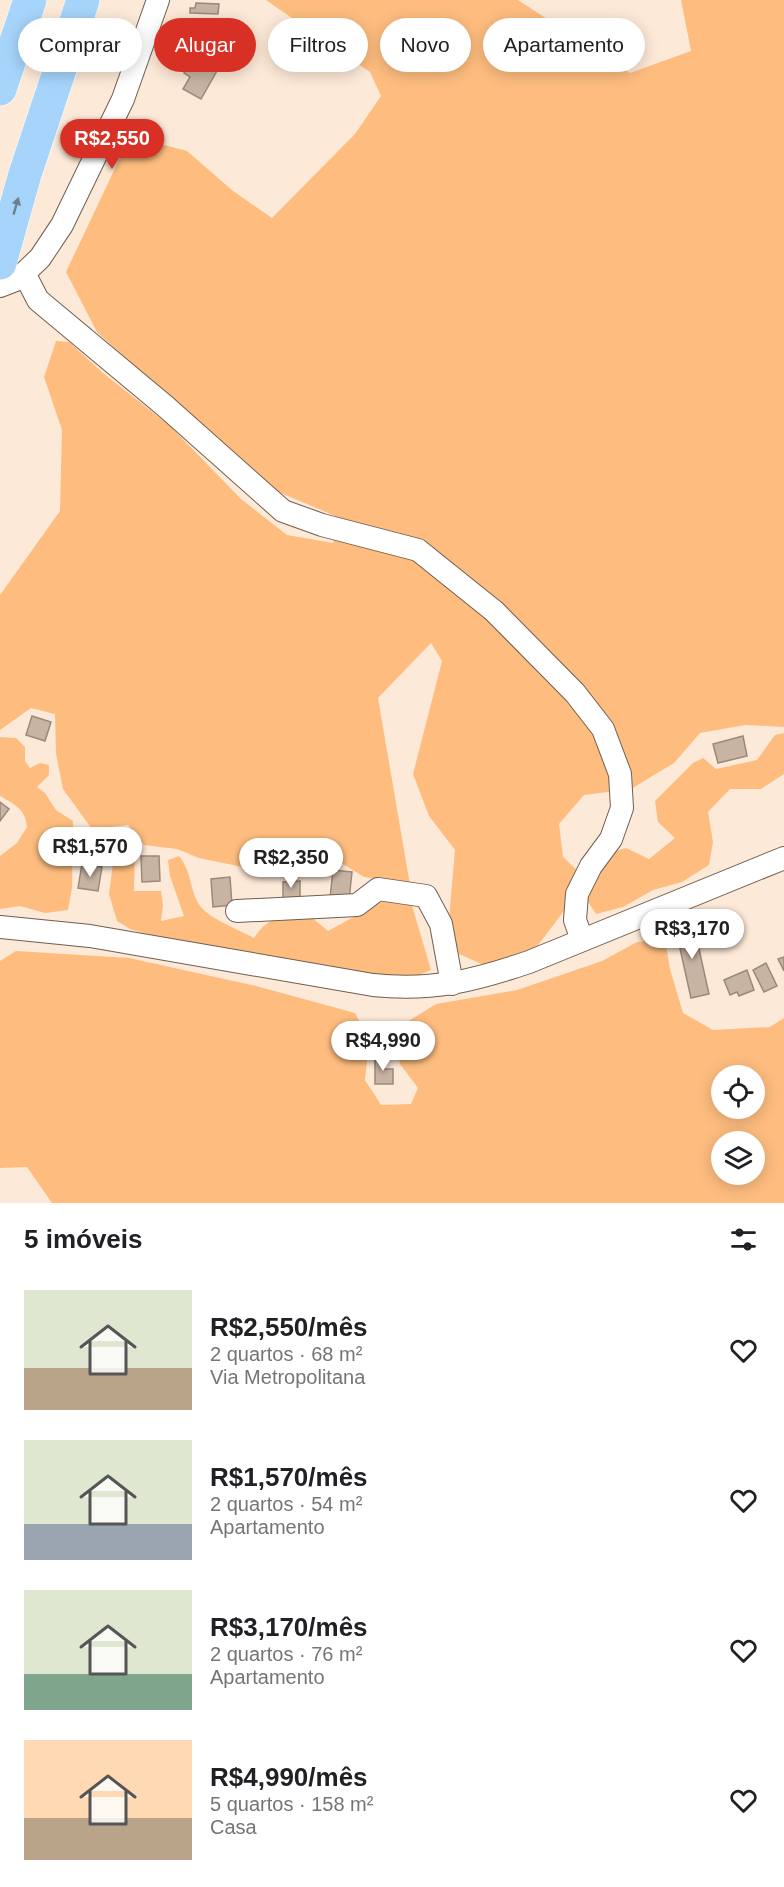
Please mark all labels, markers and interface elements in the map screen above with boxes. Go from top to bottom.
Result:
chip: Comprar [18,18,142,72]
chip: Alugar [154,18,256,72]
chip: Filtros [268,18,368,72]
chip: Novo [380,18,471,72]
chip: Apartamento [483,18,645,72]
pin: R$2,550 [57,119,167,170]
text: R$2,550 [74,127,150,149]
one-way arrow [12,197,21,215]
pin: R$1,570 [35,827,145,878]
text: R$1,570 [52,835,128,857]
pin: R$2,350 [236,838,346,889]
text: R$2,350 [253,846,329,868]
pin: R$3,170 [637,909,747,960]
text: R$3,170 [654,917,730,939]
pin: R$4,990 [328,1021,438,1072]
text: R$4,990 [345,1029,421,1051]
map controls [711,1065,765,1185]
button: locate [711,1065,765,1119]
button: layers [711,1131,765,1185]
icon: filters [727,1223,760,1256]
text: 5 imóveis [24,1224,143,1254]
text: R$2,550/mês [210,1312,368,1342]
icon: home [72,1314,144,1386]
icon: heart [727,1334,760,1367]
text: 2 quartos · 68 m² [210,1343,362,1365]
text: Via Metropolitana [210,1366,365,1388]
text: R$1,570/mês [210,1462,368,1492]
icon: home [72,1464,144,1536]
icon: heart [727,1484,760,1517]
text: 2 quartos · 54 m² [210,1493,362,1515]
text: Apartamento [210,1516,325,1538]
text: R$3,170/mês [210,1612,368,1642]
icon: home [72,1614,144,1686]
icon: heart [727,1634,760,1667]
text: 2 quartos · 76 m² [210,1643,362,1665]
text: Apartamento [210,1666,325,1688]
text: R$4,990/mês [210,1762,368,1792]
icon: home [72,1764,144,1836]
icon: heart [727,1784,760,1817]
text: 5 quartos · 158 m² [210,1793,373,1815]
text: Casa [210,1816,257,1838]

